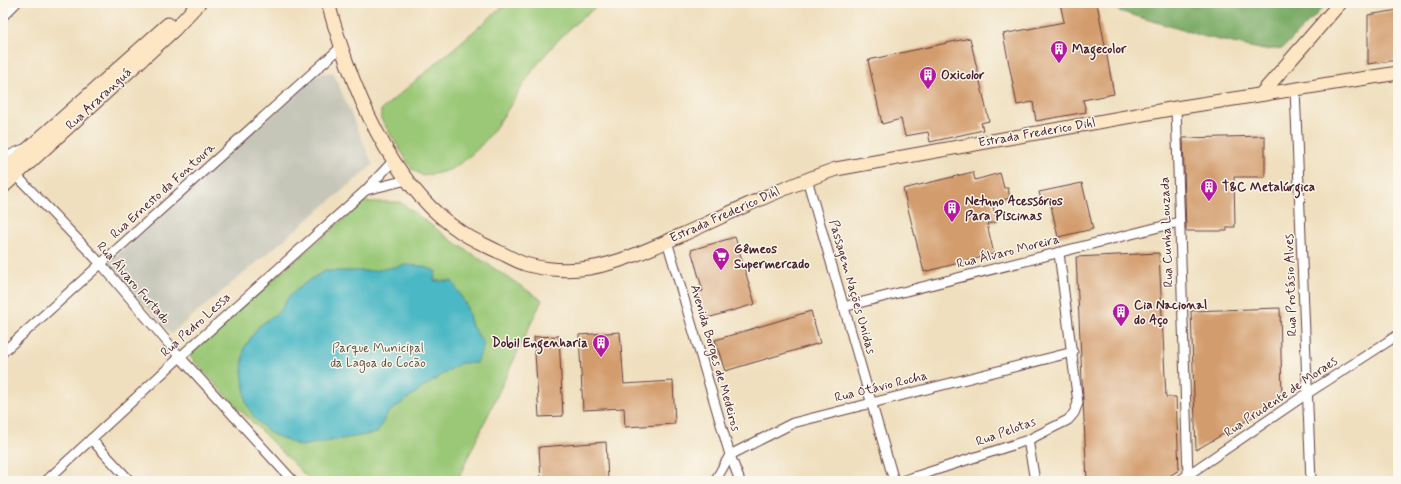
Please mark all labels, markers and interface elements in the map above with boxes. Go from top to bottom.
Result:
building icon: Magecolor [1049,39,1069,64]
place label: Magecolor [1072,41,1127,61]
street label: Rua Araranguá [62,64,136,134]
building icon: Oxicolor [918,65,938,90]
place label: Oxicolor [941,67,985,84]
street label: Estrada Frederico Dihl [977,114,1097,152]
street label: Rua Ernesto da Fontoura [107,139,219,243]
street label: Rua Cunha Louzada [1157,176,1177,288]
building icon: T&C Metalúrgica [1199,177,1219,202]
place label: T&C Metalúrgica [1222,179,1315,199]
street label: Estrada Frederico Dihl [667,183,783,247]
place label: Netuno Acessórios Para Piscinas [965,193,1063,225]
building icon: Netuno Acessórios Para Piscinas [942,198,962,223]
street label: Passagem Nações Unidas [825,218,879,356]
street label: Rua Álvaro Moreira [955,230,1061,273]
street label: Rua Protásio Alves [1281,233,1301,337]
street label: Rua Álvaro Furtado [93,238,174,328]
place label: Gêmeos Supermercado [734,241,810,273]
supermarket icon: Gêmeos Supermercado [711,246,731,271]
street label: Avenida Borges de Medeiros [685,283,744,434]
street label: Rua Pedro Lessa [157,289,235,361]
place label: Cia Nacional do Aço [1134,297,1207,329]
building icon: Cia Nacional do Aço [1111,302,1131,327]
building icon: Dobil Engenharia [591,333,611,358]
place label: Dobil Engenharia [492,335,588,355]
park label: Parque Municipal da Lagoa do Cocão [330,340,426,373]
street label: Rua Prudente de Moraes [1221,353,1341,441]
street label: Rua Otávio Rocha [833,367,929,407]
street label: Rua Pelotas [974,413,1039,451]

